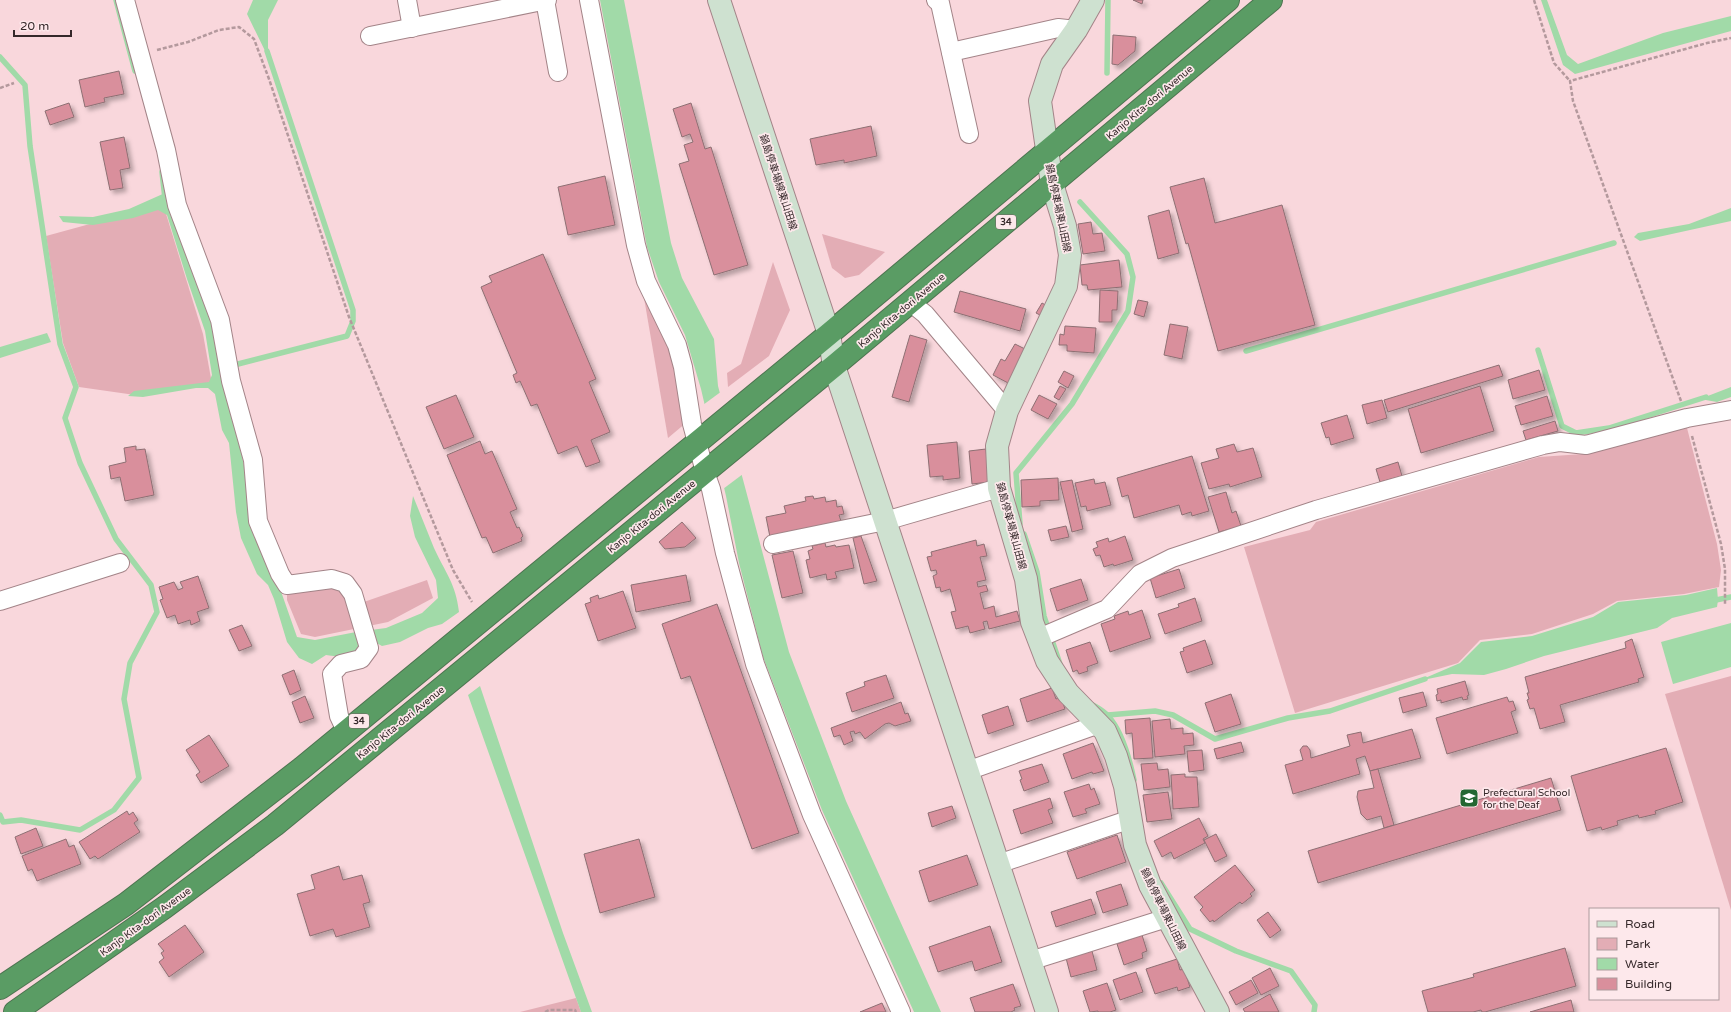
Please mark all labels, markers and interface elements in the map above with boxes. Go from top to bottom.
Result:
scale bar [14,12,71,38]
text: 20 m [20,19,49,33]
street label: Kanjo Kita-dori Avenue [1104,63,1196,143]
street label: 鍋島停車場線東山田線 [757,133,799,232]
street label: 鍋島停車場東山田線 [1043,163,1073,253]
road number: 34 [996,215,1016,229]
street label: Kanjo Kita-dori Avenue [856,271,948,351]
street label: Kanjo Kita-dori Avenue [605,477,698,556]
street label: 鍋島停車場東山田線 [994,481,1028,571]
street label: Kanjo Kita-dori Avenue [354,683,447,762]
road number: 34 [349,714,369,728]
school or university icon: Prefectural School for the Deaf [1458,787,1480,809]
place label: Prefectural School for the Deaf [1483,787,1570,811]
street label: 鍋島停車場東山田線 [1138,866,1188,953]
street label: Kanjo Kita-dori Avenue [98,885,194,959]
legend [1589,908,1719,1000]
text: Road [1625,917,1655,931]
text: Park [1625,937,1651,951]
text: Water [1625,957,1660,971]
text: Building [1625,977,1672,991]

